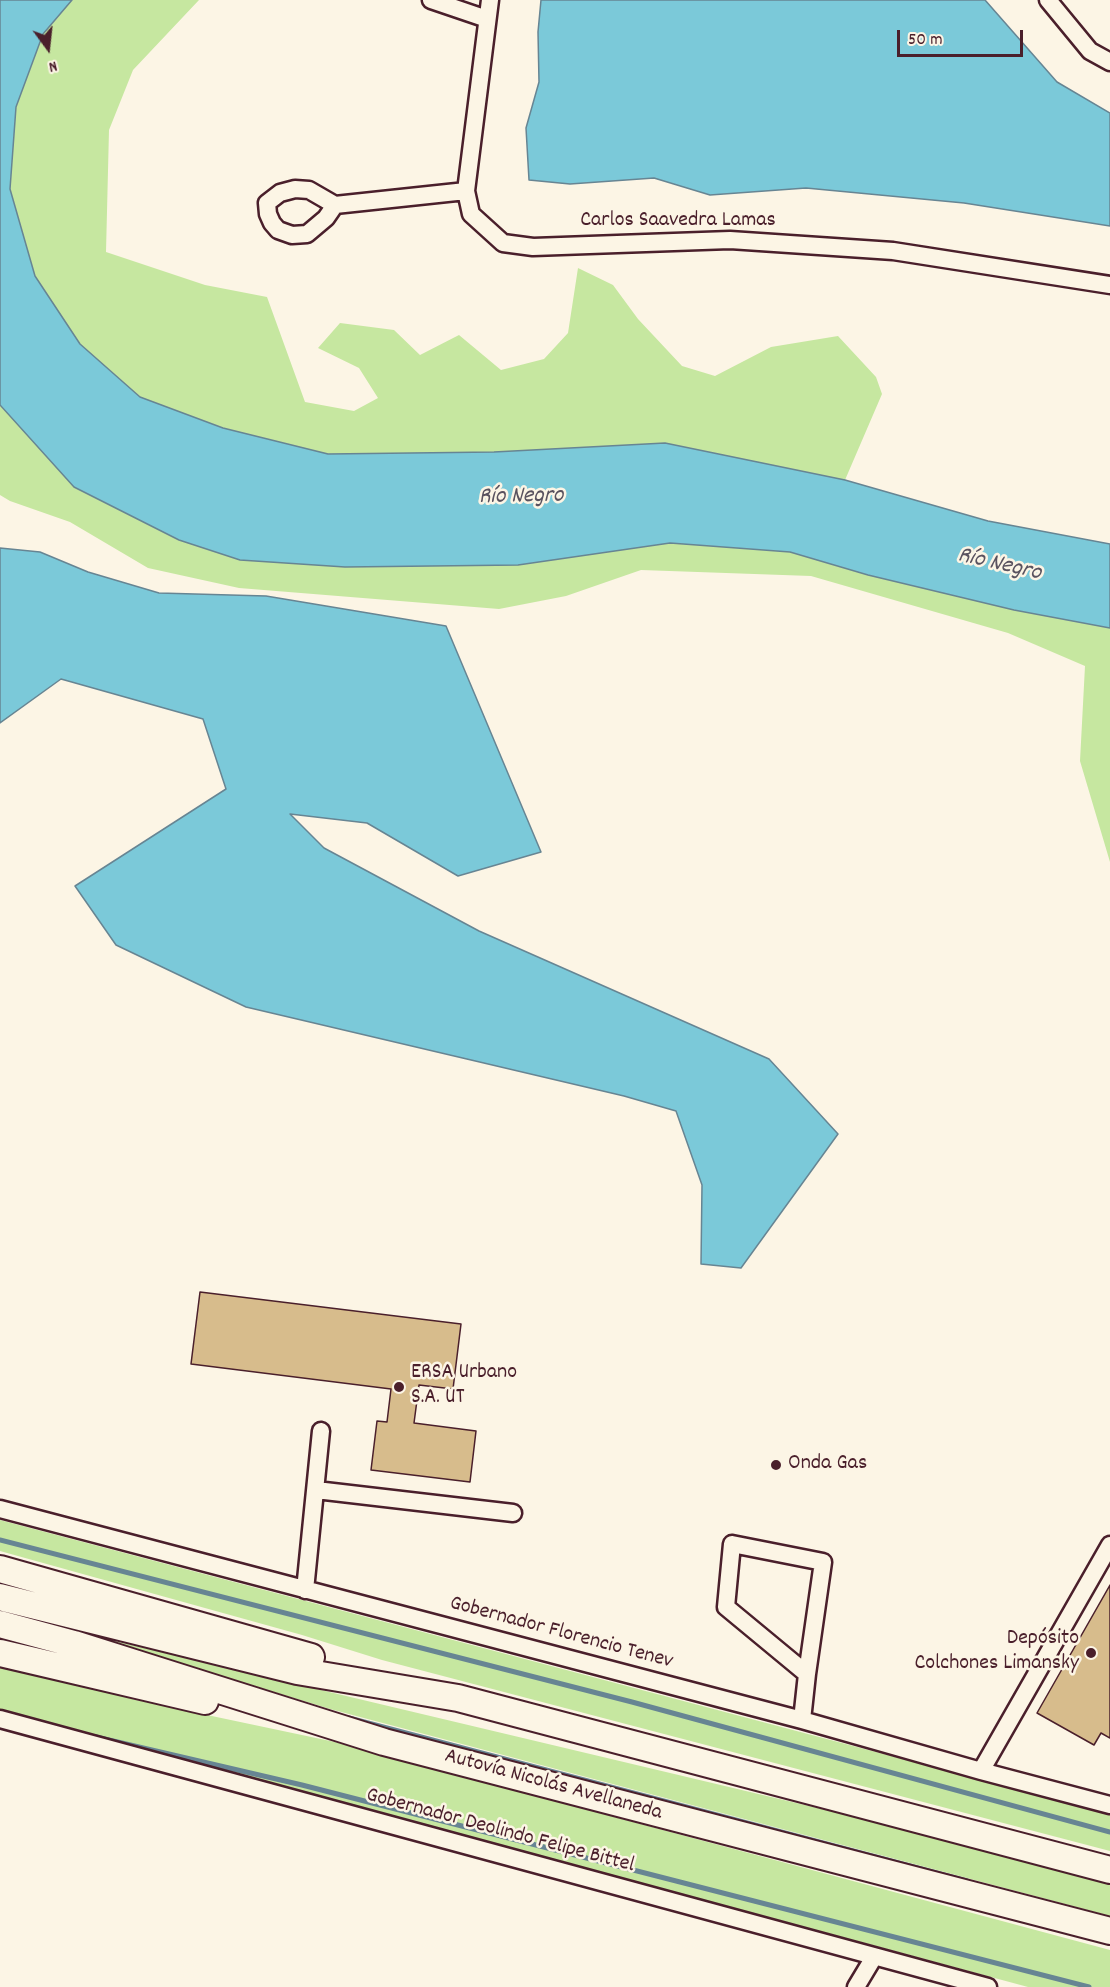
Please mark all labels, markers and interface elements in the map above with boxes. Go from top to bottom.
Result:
north arrow [18,18,78,78]
scale bar [900,18,1026,56]
text: 50 m [908,28,943,53]
text: N [46,54,60,78]
street label: Carlos Saavedra Lamas [580,209,776,235]
water label: Río Negro [478,483,564,513]
water label: Río Negro [954,542,1044,590]
place label: ERSA Urbano S.A. UT [411,1361,517,1412]
marker: ERSA Urbano S.A. UT [392,1380,406,1394]
place label: Onda Gas [788,1452,867,1478]
marker: Onda Gas [769,1458,783,1472]
street label: Gobernador Florencio Tenev [446,1591,676,1677]
place label: Depósito Colchones Limansky [914,1627,1079,1678]
marker: Depósito Colchones Limansky [1084,1646,1098,1660]
street label: Autovía Nicolás Avellaneda [441,1744,665,1828]
street label: Gobernador Deolindo Felipe Bittel [363,1783,637,1881]

